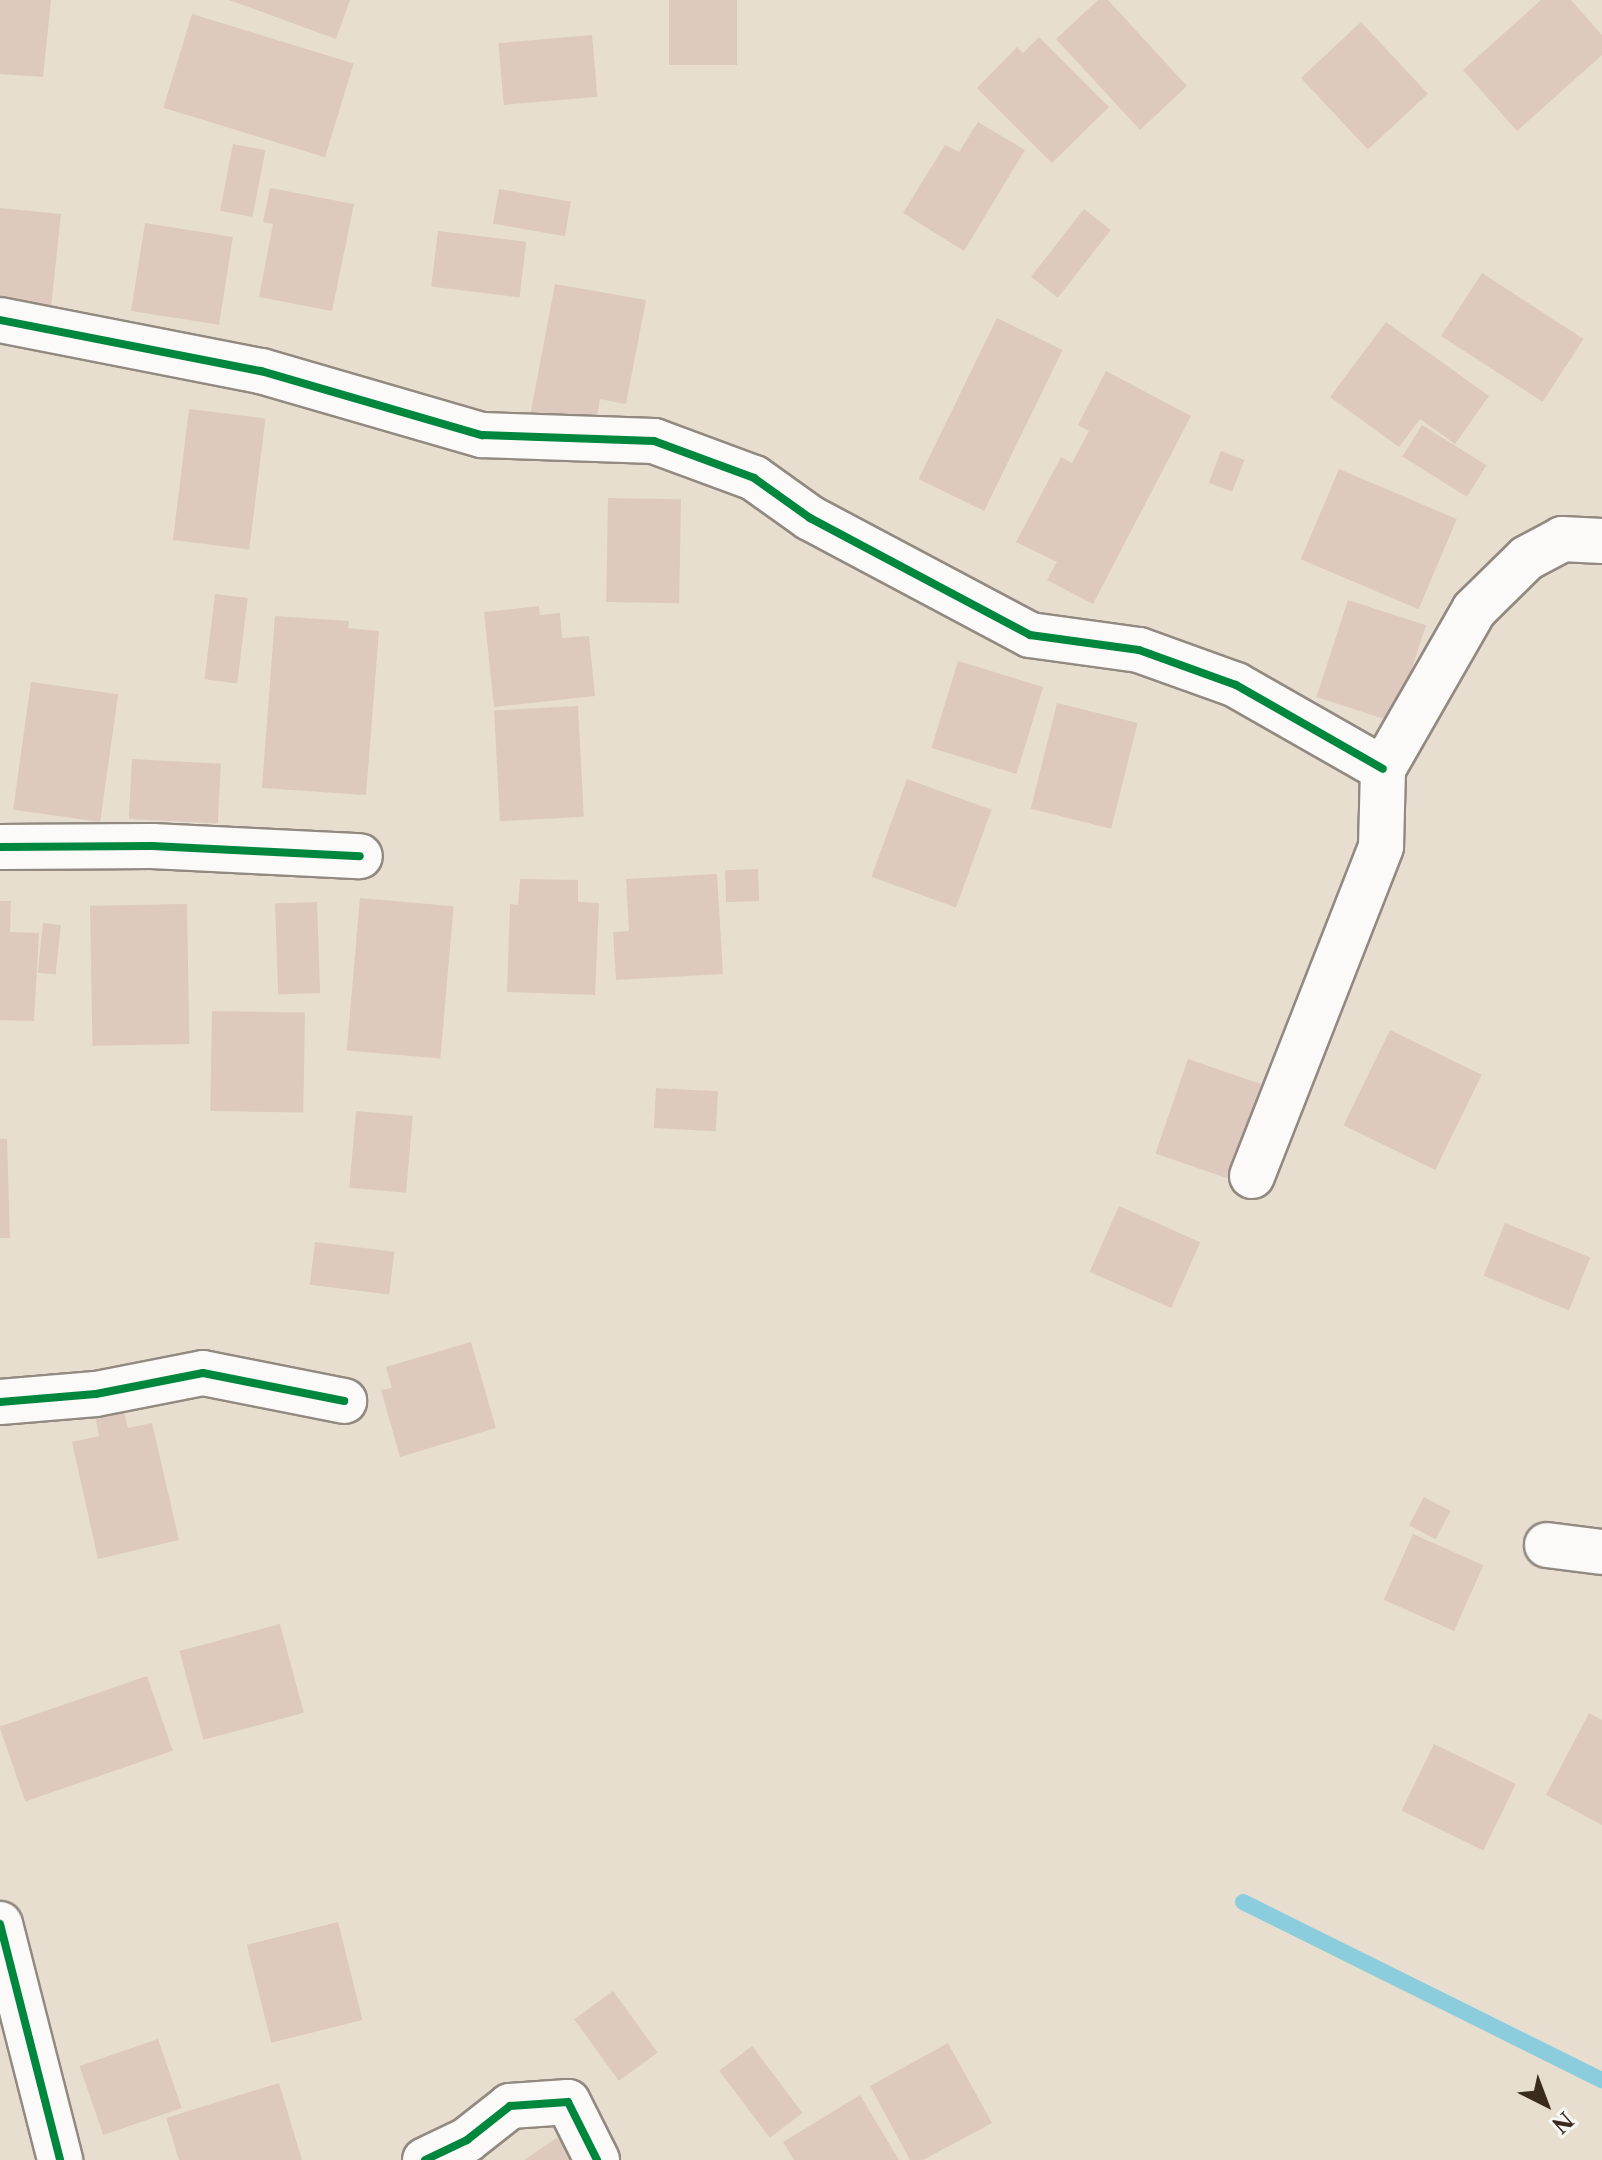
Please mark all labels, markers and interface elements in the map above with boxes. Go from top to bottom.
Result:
north arrow [1506,2064,1586,2144]
text: N [1546,2106,1579,2139]

